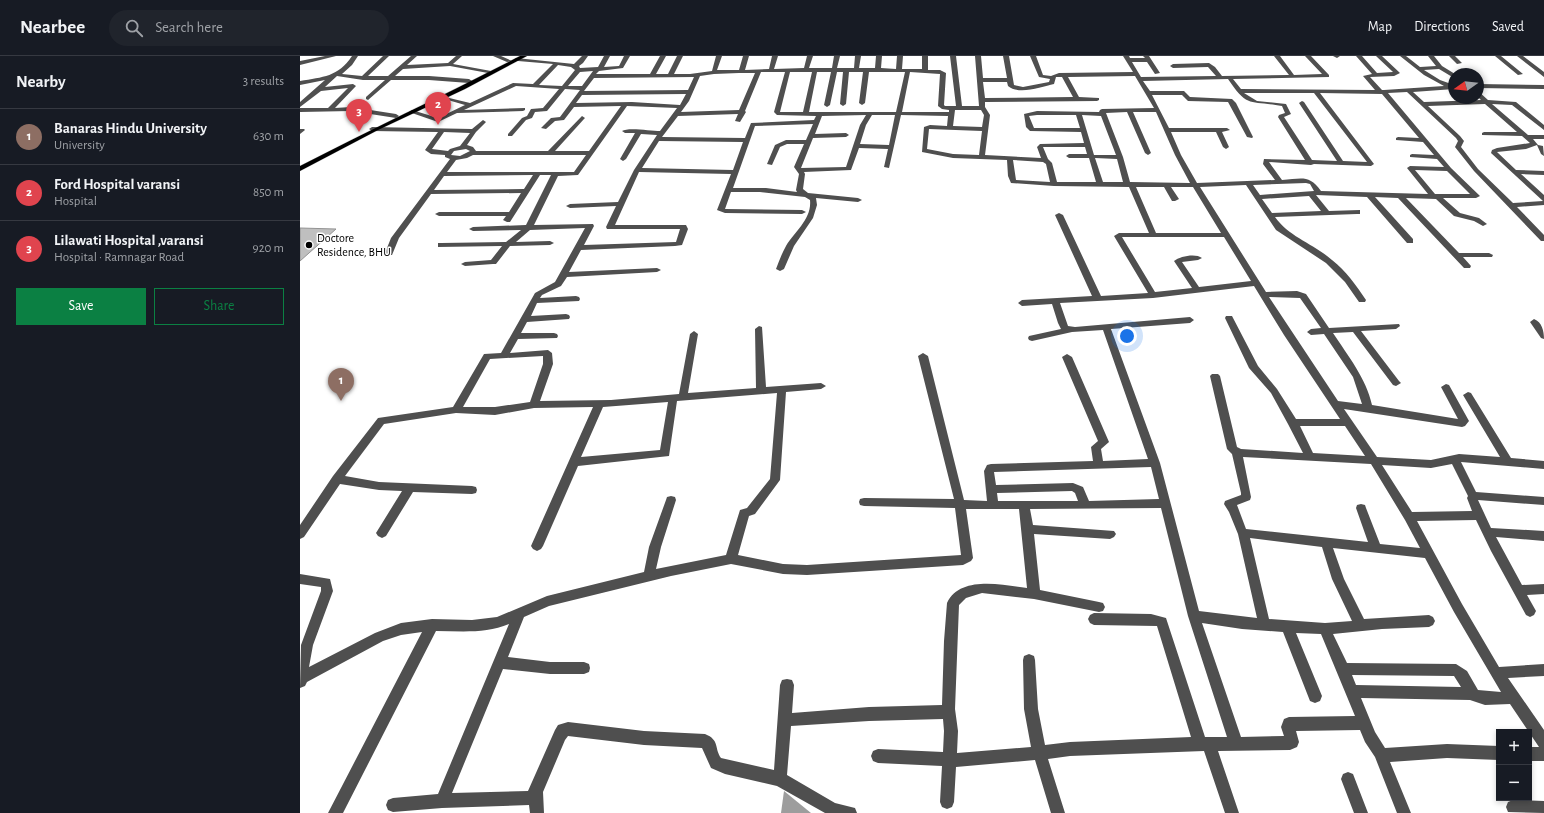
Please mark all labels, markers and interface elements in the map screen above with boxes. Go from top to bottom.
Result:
search box [109,10,389,46]
icon: search [123,17,145,39]
text: Nearbee [20,18,85,37]
text: Search here [155,20,223,35]
text: Map [1368,20,1392,34]
text: Directions [1414,20,1470,34]
text: Saved [1492,20,1524,34]
north arrow [1448,68,1484,104]
text: Nearby [16,73,66,90]
text: 3 results [243,75,284,88]
pin: 2 [425,92,451,125]
pin: 3 [346,99,372,132]
text: Banaras Hindu University [54,121,207,136]
text: 1 [27,130,31,143]
text: 630 m [253,130,284,143]
text: University [54,139,105,152]
text: Ford Hospital varansi [54,177,180,192]
text: 2 [26,186,32,199]
text: 850 m [253,186,284,199]
text: Hospital [54,195,97,208]
place label: Doctore Residence, BHU [317,232,391,258]
text: Lilawati Hospital ,varansi [54,233,204,248]
marker: Doctore Residence, BHU [304,240,314,250]
text: 3 [26,242,32,255]
text: 920 m [253,242,284,255]
text: Hospital · Ramnagar Road [54,251,184,264]
button: Save [16,288,146,325]
button: Share [154,288,284,325]
your location [1117,326,1137,346]
pin: 1 [328,368,354,401]
map controls [1496,729,1532,801]
button: + [1496,729,1532,765]
button: − [1496,765,1532,801]

